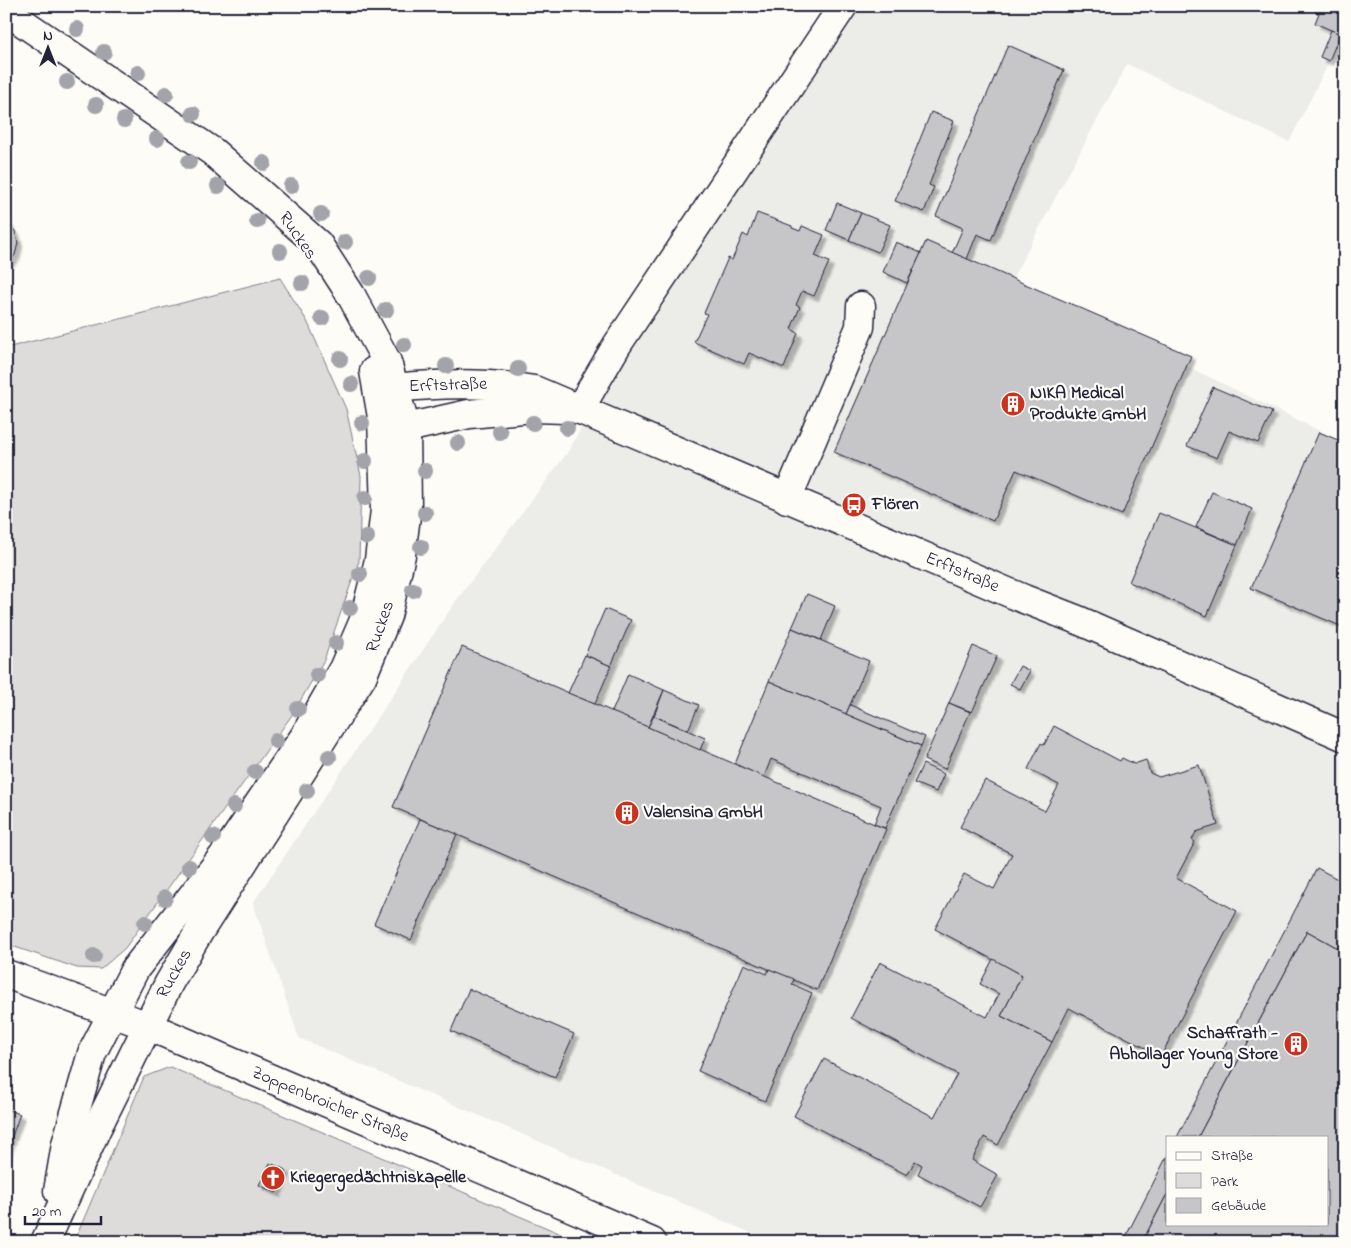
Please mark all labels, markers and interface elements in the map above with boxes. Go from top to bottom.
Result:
north arrow [22,22,72,72]
text: N [43,26,53,47]
street label: Ruckes [271,207,323,265]
street label: Erftstraße [408,372,488,400]
place label: NIKA Medical Produkte GmbH [1030,381,1146,428]
building icon: NIKA Medical Produkte GmbH [1000,391,1026,417]
bus stop icon: Flören [841,492,867,518]
place label: Flören [871,492,919,518]
street label: Erftstraße [921,546,1004,601]
street label: Ruckes [360,598,402,656]
building icon: Valensina GmbH [614,800,640,826]
place label: Valensina GmbH [643,800,763,826]
street label: Ruckes [151,944,199,1004]
place label: Schaffrath - Abhollager Young Store [1109,1021,1279,1069]
building icon: Schaffrath - Abhollager Young Store [1283,1031,1309,1057]
street label: Zoppenbroicher Straße [247,1060,414,1150]
legend [1166,1136,1328,1226]
text: Straße [1211,1145,1253,1167]
church icon: Kriegergedächtniskapelle [260,1165,286,1191]
place label: Kriegergedächtniskapelle [290,1165,467,1192]
text: Park [1211,1171,1239,1193]
scale bar [25,1193,101,1225]
text: Gebäude [1211,1195,1267,1217]
text: 20 m [32,1201,62,1223]

